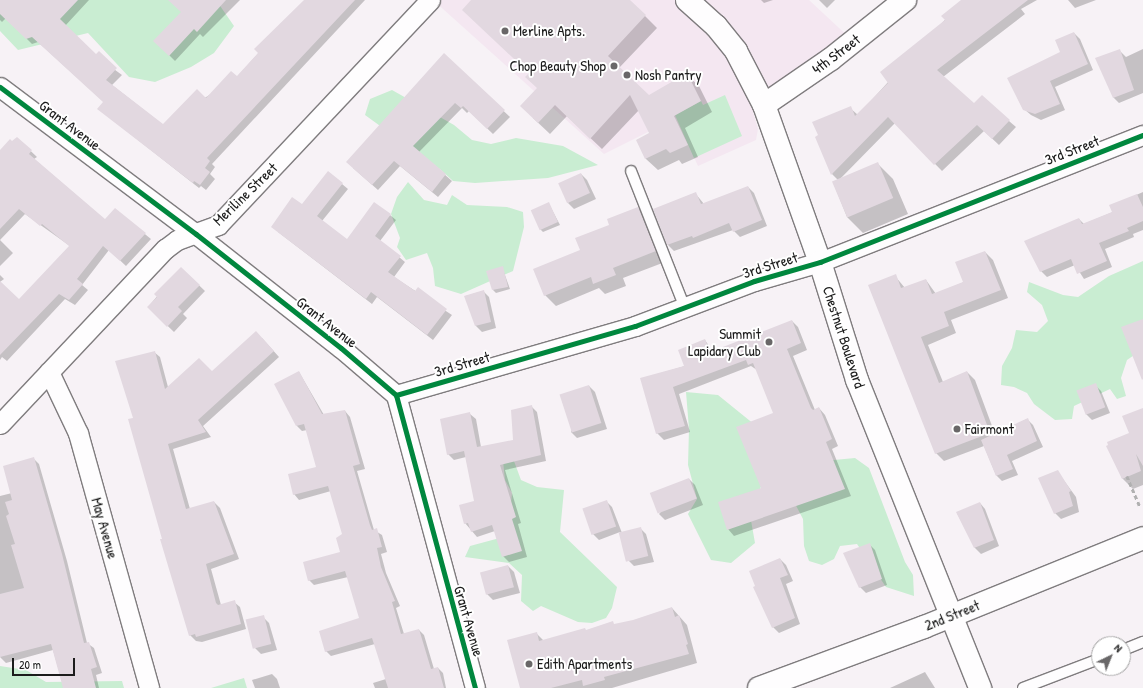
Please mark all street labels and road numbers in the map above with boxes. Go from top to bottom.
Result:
street label: 4th Street [808,30,864,78]
street label: Grant Avenue [36,96,104,154]
street label: 3rd Street [1042,131,1102,169]
street label: Meriline Street [209,159,281,229]
street label: 3rd Street [740,248,800,282]
street label: Chestnut Boulevard [819,284,869,390]
street label: Grant Avenue [293,293,361,351]
street label: 3rd Street [432,348,492,380]
street label: May Avenue [88,495,122,561]
street label: Grant Avenue [450,584,488,658]
street label: 2nd Street [922,596,982,634]

